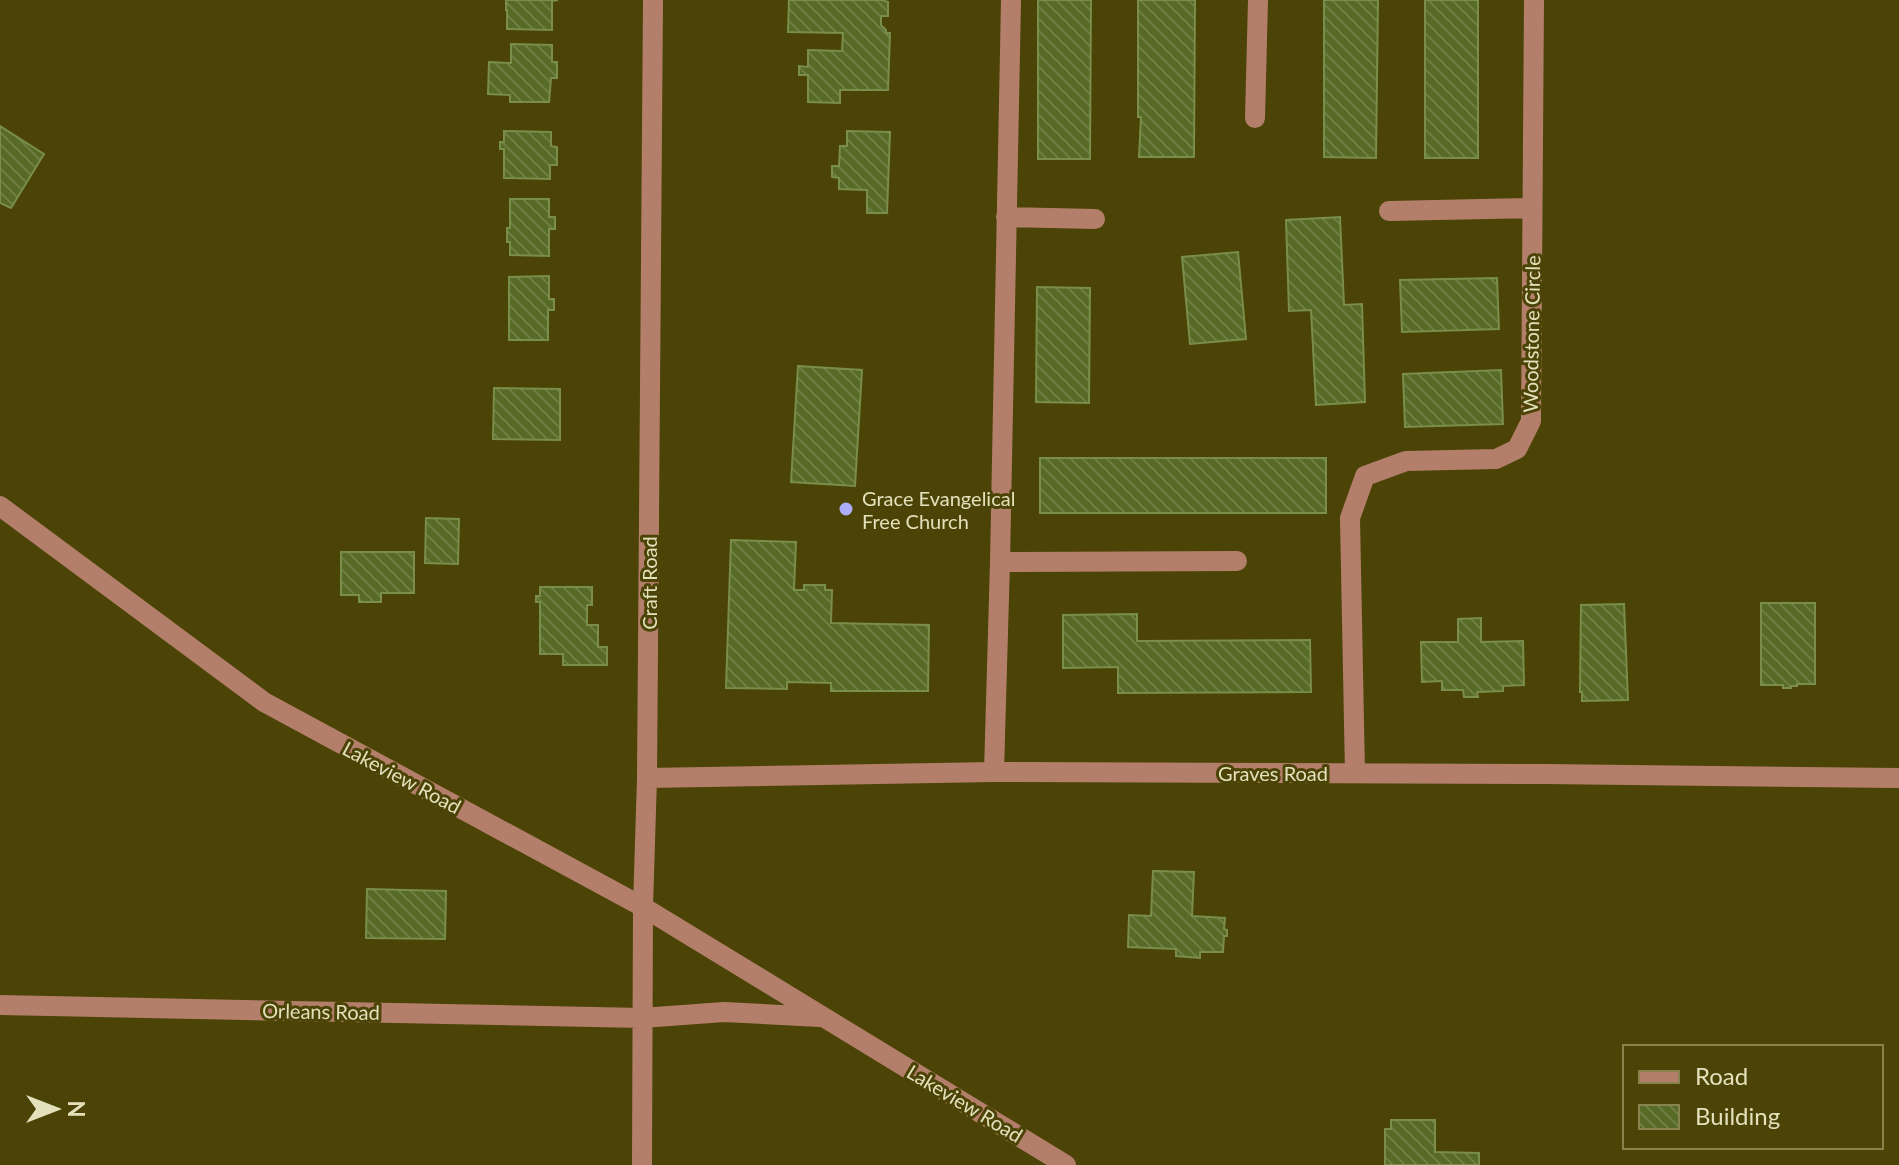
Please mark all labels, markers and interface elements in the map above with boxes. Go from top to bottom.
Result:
street label: Woodstone Circle [1518,255,1544,413]
place label: Grace Evangelical Free Church [862,486,1015,533]
marker: Grace Evangelical Free Church [837,500,855,518]
street label: Craft Road [637,536,661,630]
street label: Lakeview Road [339,736,465,818]
street label: Graves Road [1218,761,1328,785]
street label: Orleans Road [262,998,380,1024]
legend [1623,1045,1883,1149]
street label: Lakeview Road [903,1059,1027,1147]
text: Road [1695,1061,1748,1090]
north arrow [16,1069,96,1149]
text: N [63,1101,90,1117]
text: Building [1695,1101,1780,1130]

